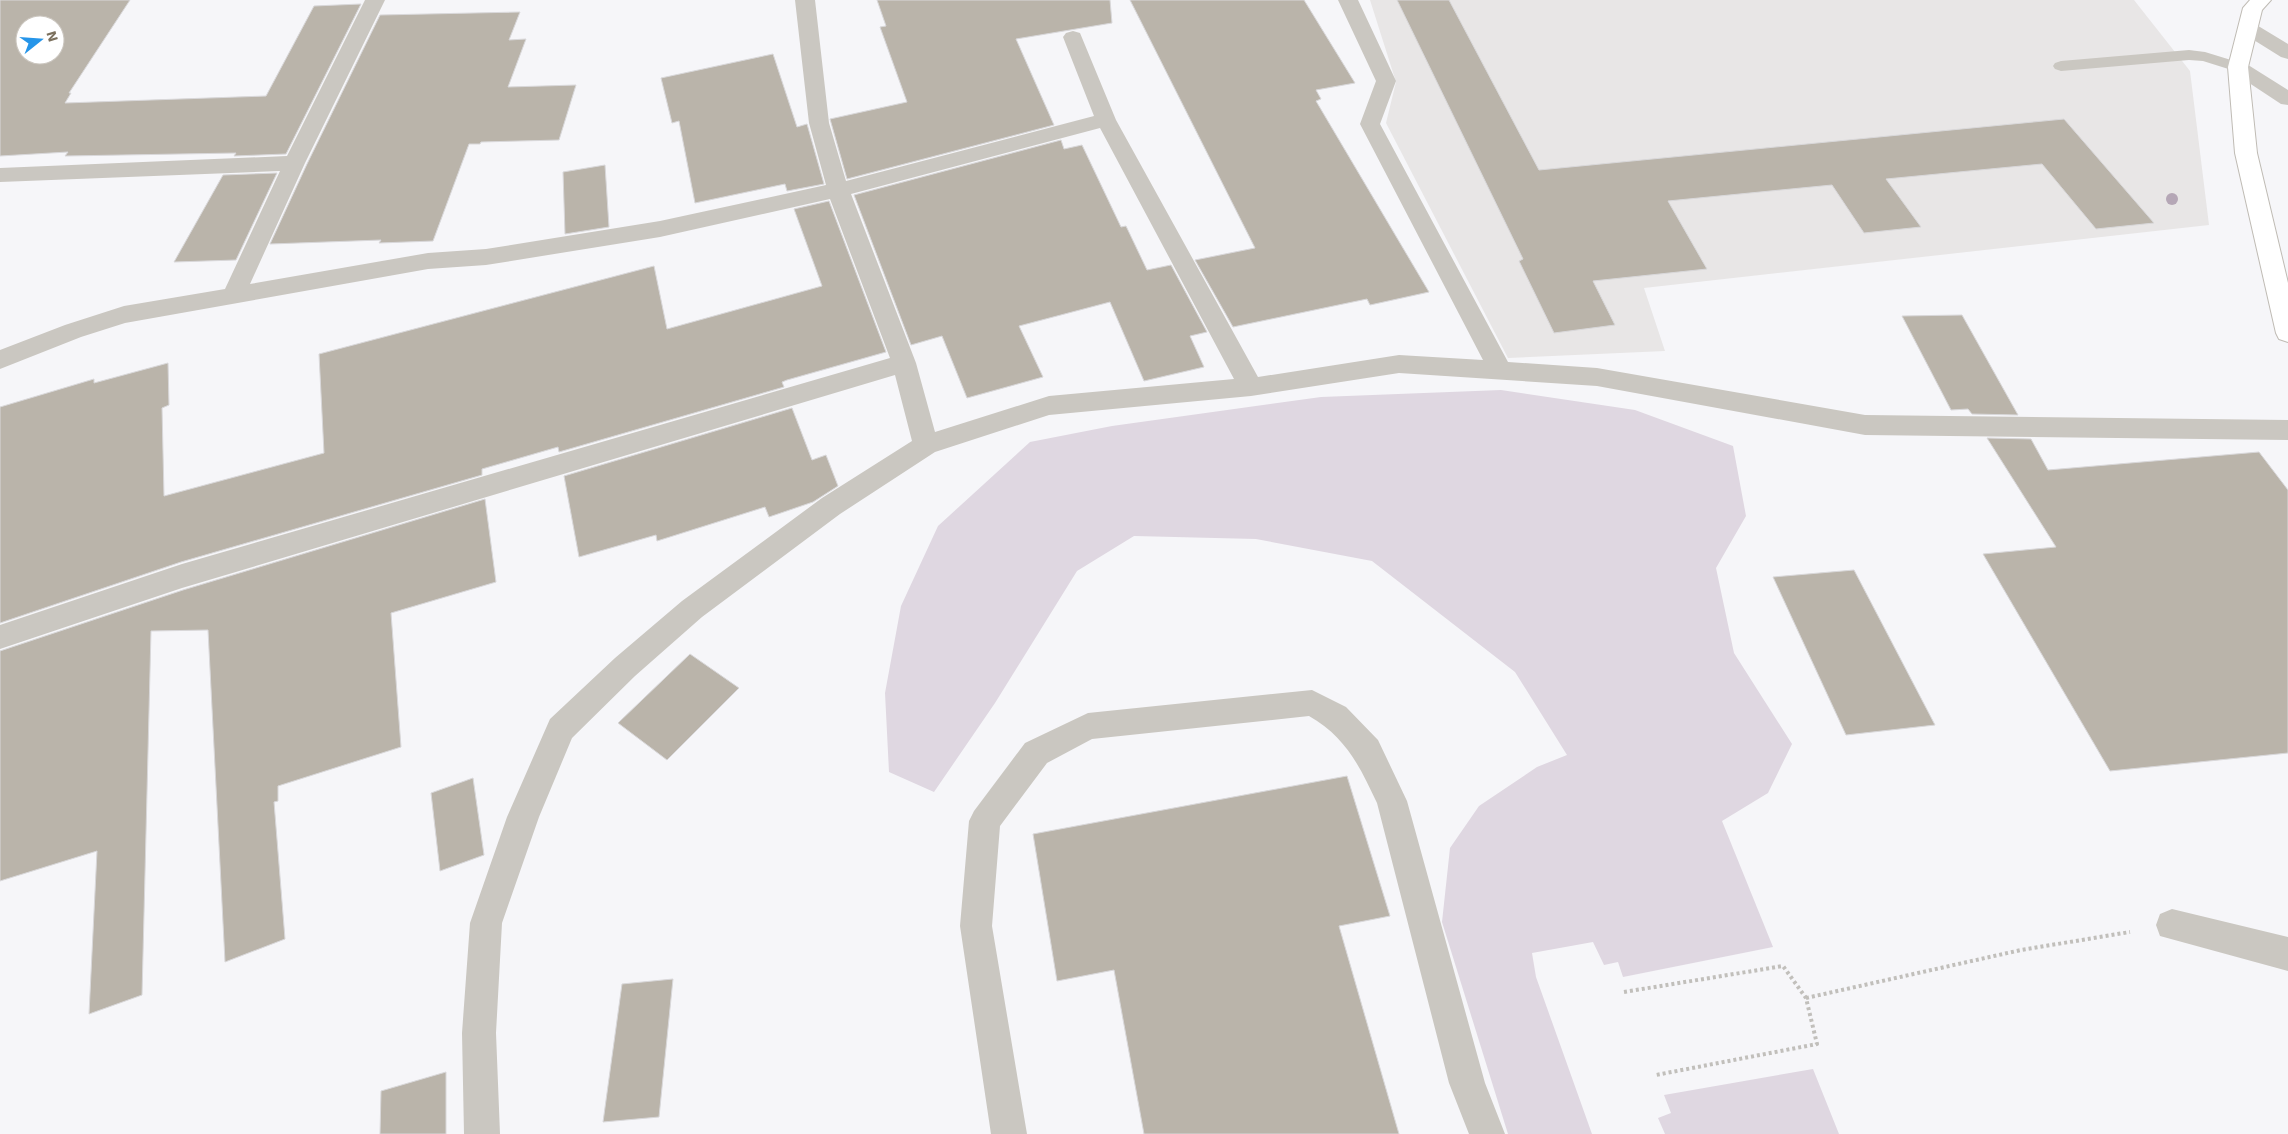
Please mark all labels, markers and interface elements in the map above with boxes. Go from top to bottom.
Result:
north arrow [15,15,65,65]
text: N [43,29,62,43]

